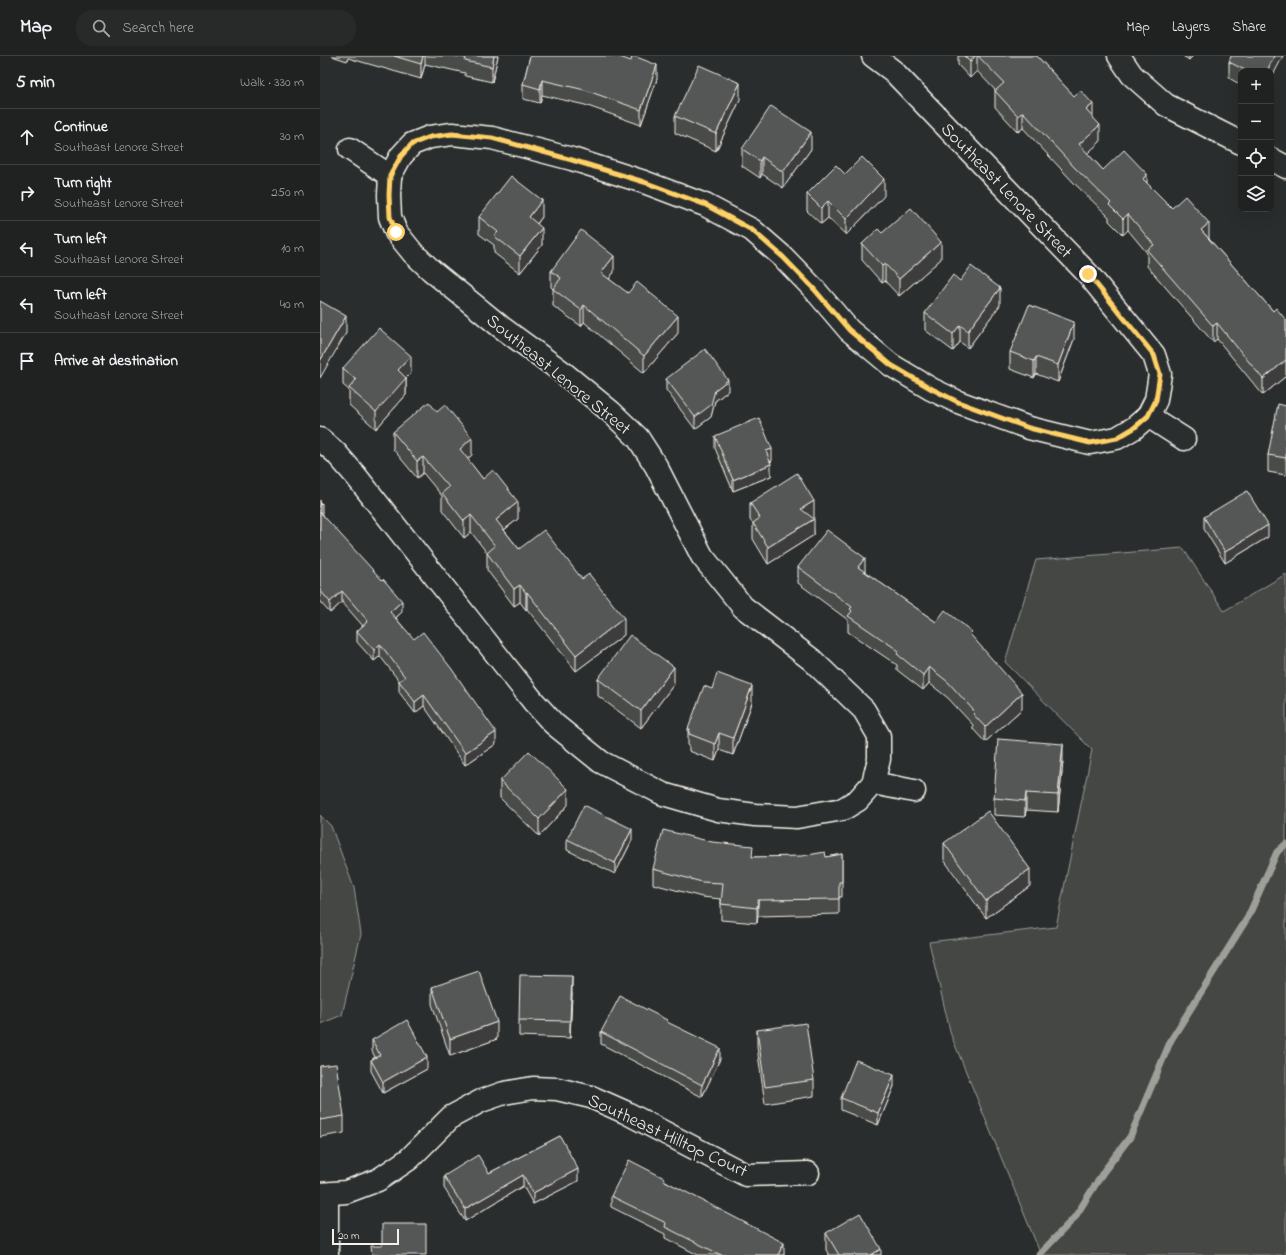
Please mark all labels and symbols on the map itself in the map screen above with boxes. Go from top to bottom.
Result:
street label: Southeast Lenore Street [934,118,1077,265]
route start [387,223,405,241]
route end [1079,265,1097,283]
street label: Southeast Lenore Street [480,309,636,442]
street label: Southeast Hilltop Court [583,1088,751,1185]
scale bar [332,1227,399,1246]

